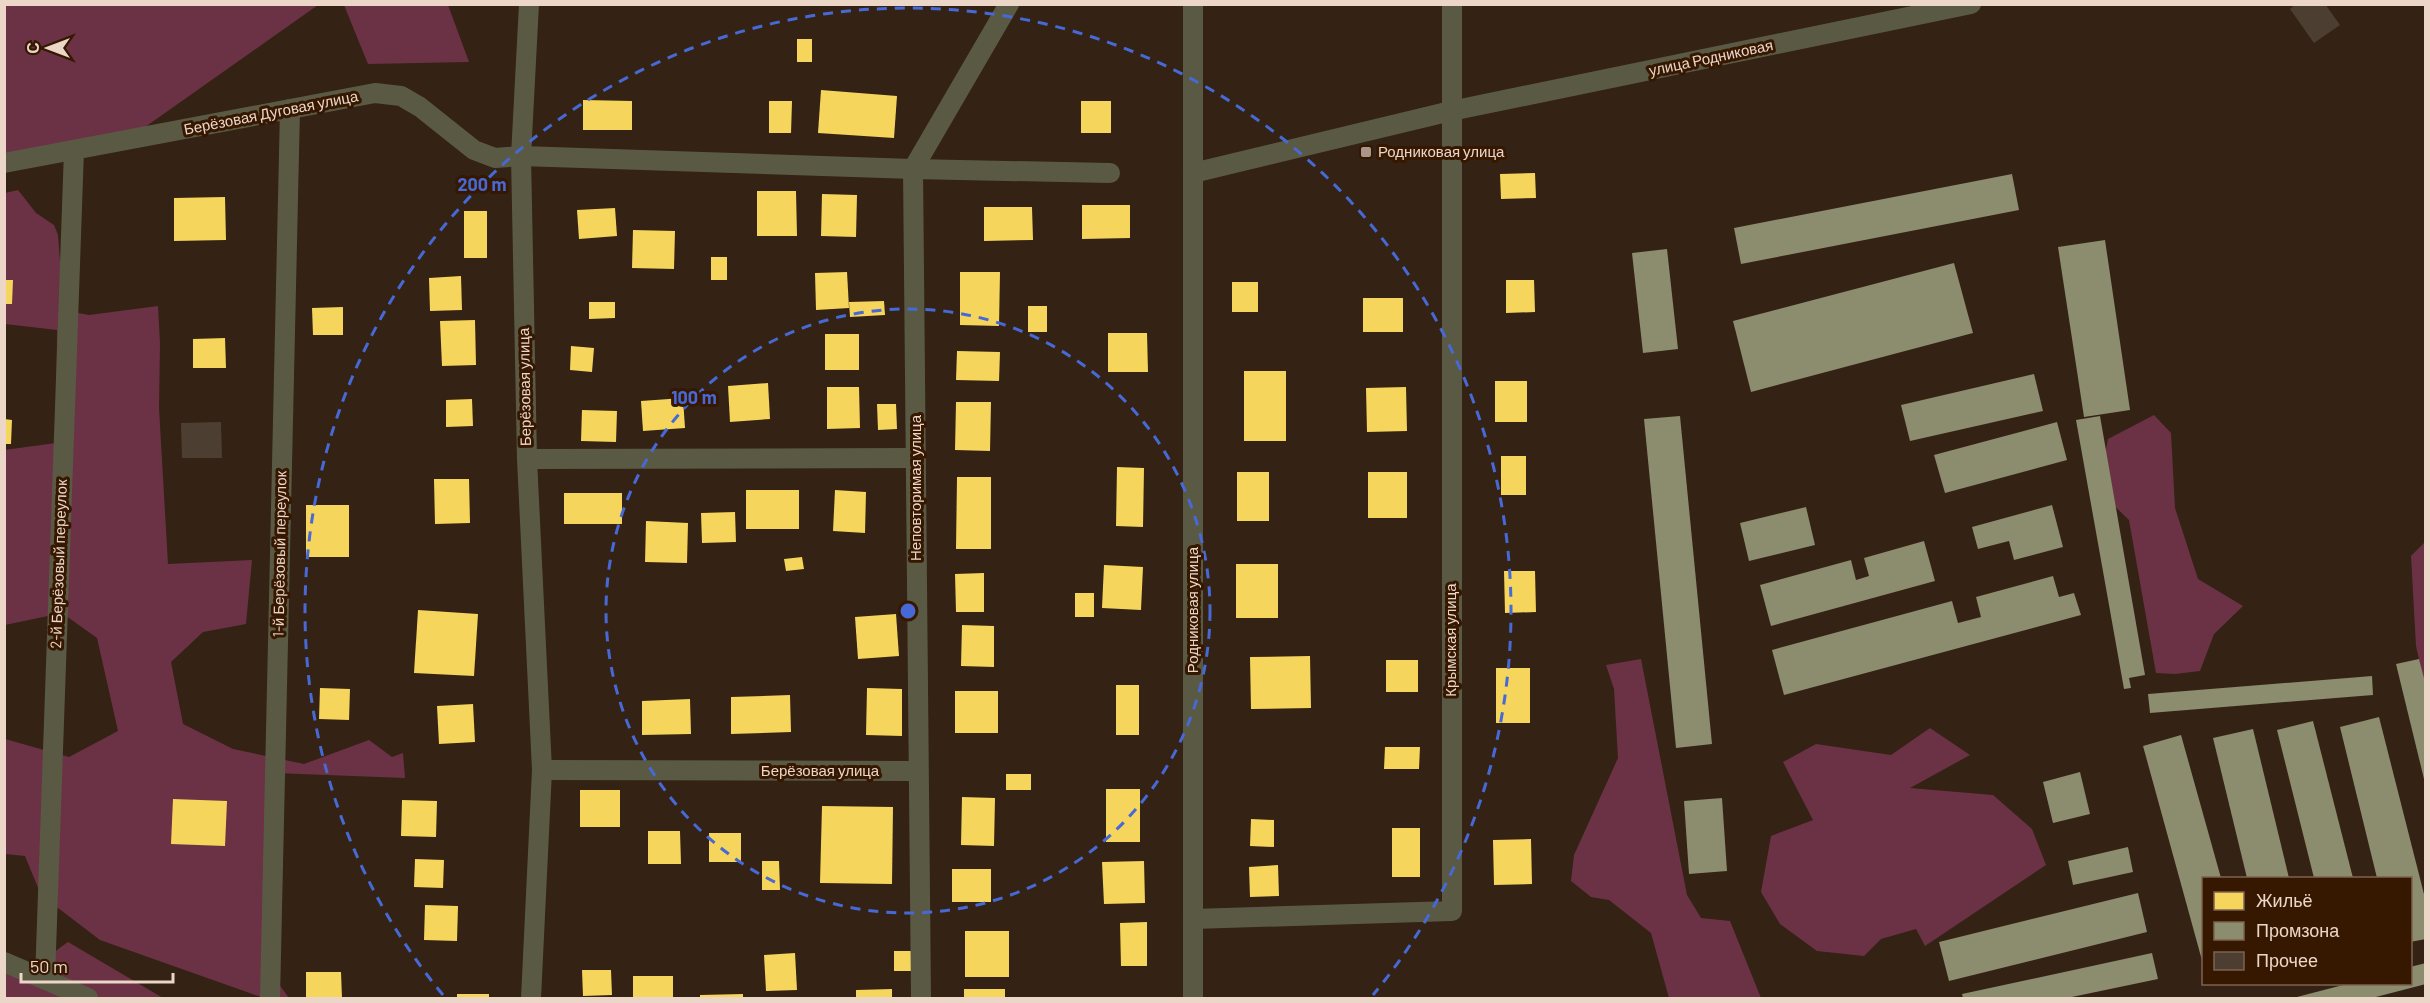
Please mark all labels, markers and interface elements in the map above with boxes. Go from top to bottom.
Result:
north arrow [18,18,78,78]
street label: улица Родниковая [1647,35,1774,79]
text: С [23,42,42,54]
street label: Берёзовая Дуговая улица [182,86,360,138]
place label: Родниковая улица [1378,142,1505,160]
marker: Родниковая улица [1359,145,1373,159]
text: 200 m [457,173,507,195]
street label: Берёзовая улица [514,327,534,446]
text: 100 m [671,386,717,408]
street label: Неповторимая улица [906,414,924,561]
street label: 1-й Берёзовый переулок [269,470,289,637]
street label: 2-й Берёзовый переулок [46,479,70,649]
street label: Родниковая улица [1183,546,1201,673]
street label: Крымская улица [1441,583,1459,697]
centre of rings [898,601,918,621]
street label: Берёзовая улица [761,761,880,779]
legend [2202,877,2412,985]
text: Жильё [2256,889,2313,911]
text: Промзона [2256,919,2340,941]
scale bar [21,946,172,984]
text: Прочее [2256,949,2318,971]
text: 50 m [30,955,68,977]

